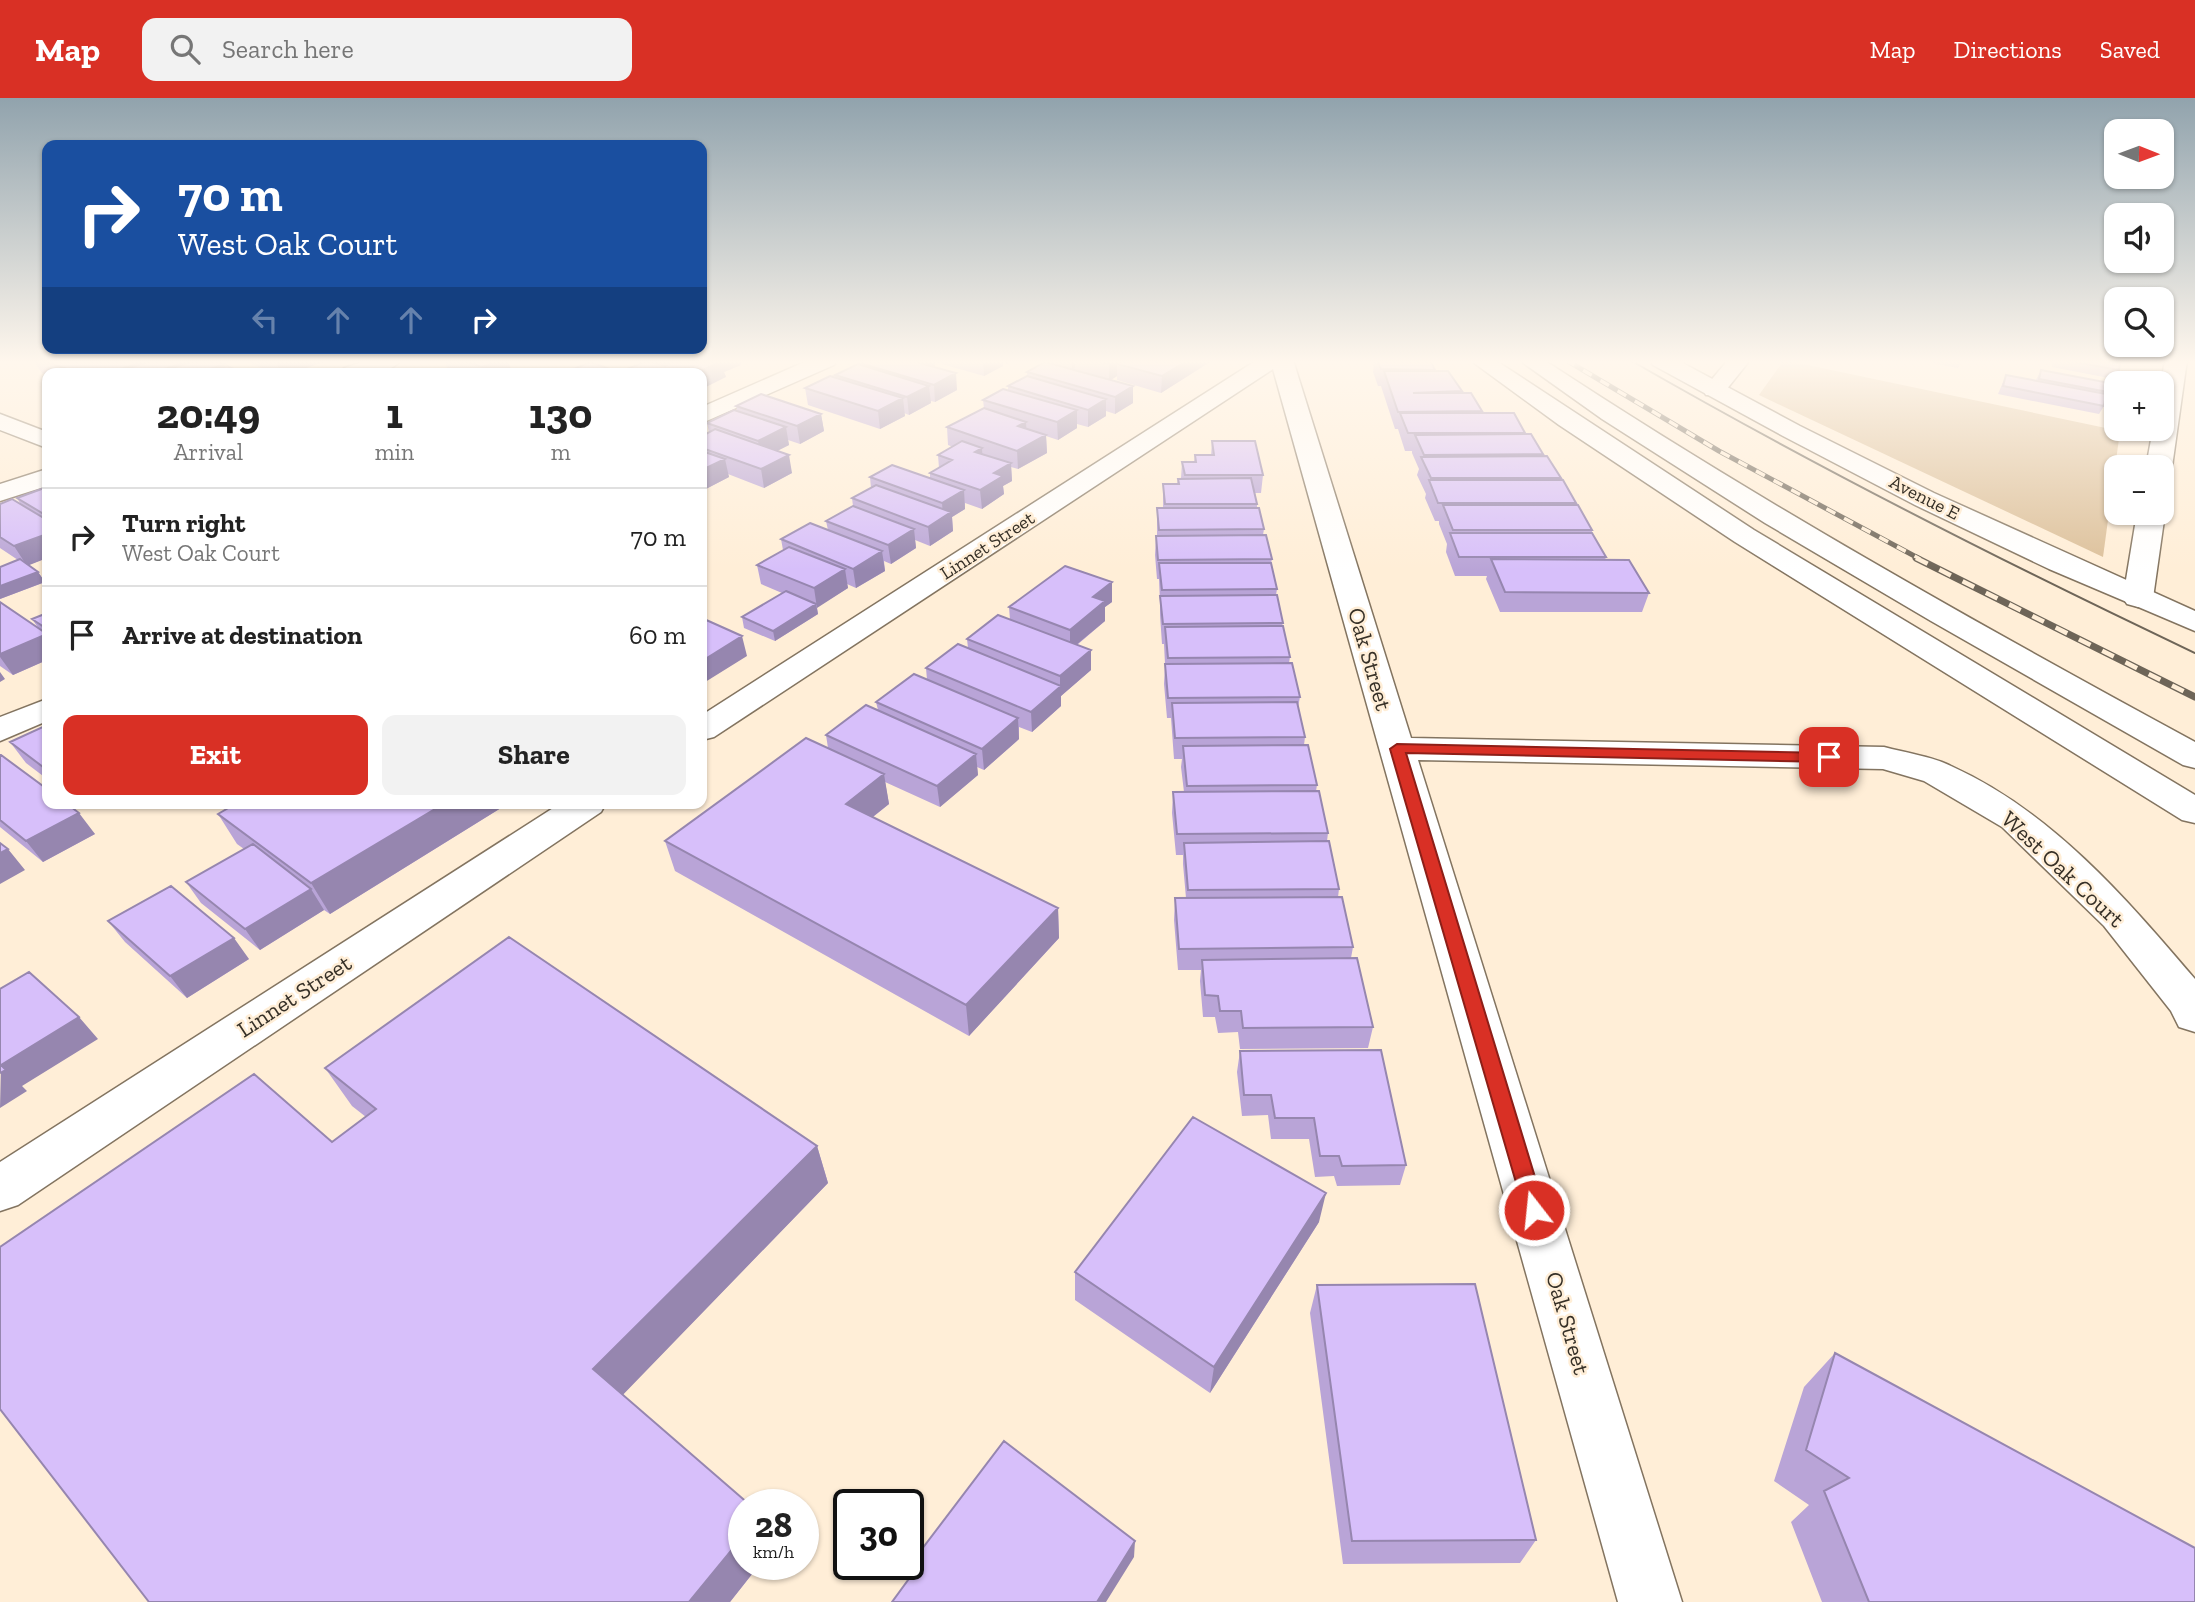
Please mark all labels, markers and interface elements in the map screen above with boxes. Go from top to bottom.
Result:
search box [142,18,632,81]
text: Map [35,30,100,69]
icon: search [166,30,204,68]
text: Search here [222,33,354,65]
text: Map [1870,35,1916,64]
text: Directions [1954,35,2062,64]
text: Saved [2100,35,2160,64]
north arrow [2104,119,2174,189]
map controls [2104,119,2174,525]
text: 70 m [178,165,283,224]
icon: right [63,168,154,259]
button: sound [2104,203,2174,273]
text: West Oak Court [178,225,398,263]
button: search [2104,287,2174,357]
icon: left [246,301,284,339]
icon: ahead [319,301,357,339]
icon: ahead [392,301,430,339]
icon: right [465,301,503,339]
button: + [2104,371,2174,441]
text: 20:49 [157,388,260,439]
text: 1 [386,388,403,439]
text: 130 [529,388,592,439]
text: Arrival [174,438,243,466]
text: min [375,438,414,466]
text: m [551,438,571,466]
button: − [2104,455,2174,525]
street label: Avenue E [1886,470,1964,525]
street label: Linnet Street [936,506,1039,584]
text: Turn right [122,507,245,539]
icon: right [63,518,101,556]
text: 70 m [630,521,686,553]
text: West Oak Court [122,539,280,567]
street label: Oak Street [1342,604,1398,714]
icon: arrive [63,616,101,654]
text: Arrive at destination [122,619,362,651]
text: 60 m [629,619,686,651]
button: Exit [63,715,368,795]
button: Share [382,715,686,795]
pin [1799,727,1859,787]
icon: arrive [1810,738,1848,776]
street label: West Oak Court [1996,805,2131,933]
street label: Linnet Street [232,948,357,1043]
position arrow [1497,1173,1571,1247]
street label: Oak Street [1540,1268,1596,1378]
speed limit sign: 30 [833,1489,924,1580]
text: 28 [755,1504,792,1546]
text: km/h [753,1541,794,1563]

